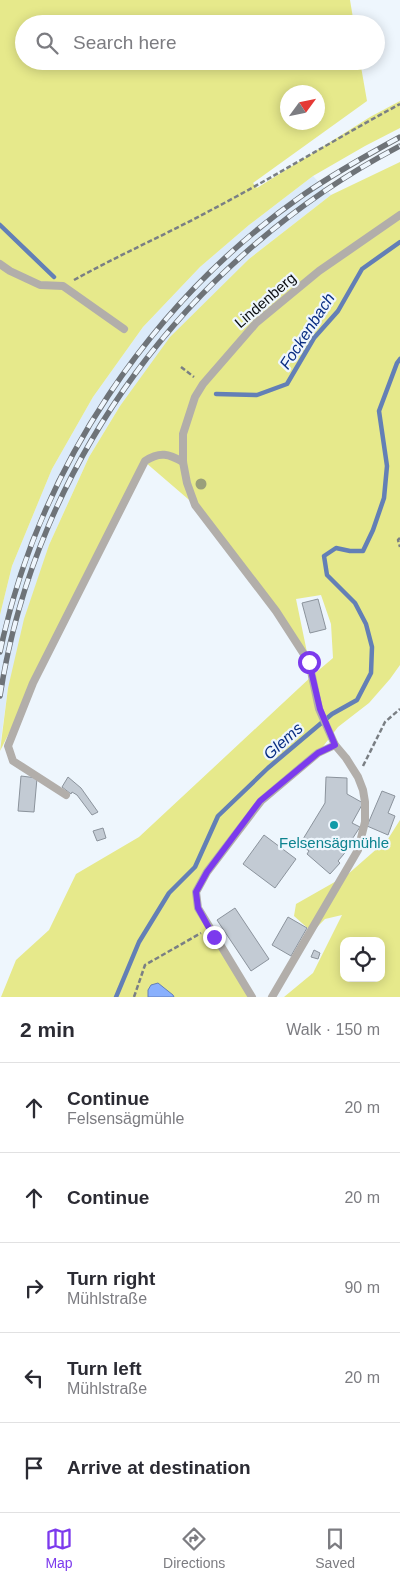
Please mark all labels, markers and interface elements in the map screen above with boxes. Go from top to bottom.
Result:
search box [15,15,385,70]
icon: search [33,29,61,57]
text: Search here [73,32,177,53]
north arrow [280,85,325,130]
street label: Lindenberg [231,269,299,331]
water label: Fockenbach [276,290,338,372]
route start [298,651,321,674]
water label: Glems [260,719,306,763]
marker: Felsensägmühle [328,819,340,831]
place label: Felsensägmühle [279,834,389,851]
route end [203,926,226,949]
map controls [340,937,385,982]
button: locate [340,937,385,982]
text: 2 min [20,1018,75,1041]
text: Walk · 150 m [286,1021,380,1038]
text: Continue [67,1088,149,1109]
icon: ahead [20,1094,48,1122]
text: 20 m [344,1099,380,1116]
text: Felsensägmühle [67,1110,184,1127]
icon: ahead [20,1184,48,1212]
text: Continue [67,1187,149,1208]
text: 20 m [344,1189,380,1206]
text: Turn right [67,1268,155,1289]
icon: right [20,1274,48,1302]
text: 90 m [344,1279,380,1296]
text: Mühlstraße [67,1290,147,1307]
text: Turn left [67,1358,142,1379]
icon: left [20,1364,48,1392]
text: 20 m [344,1369,380,1386]
text: Mühlstraße [67,1380,147,1397]
icon: arrive [20,1454,48,1482]
text: Arrive at destination [67,1457,251,1478]
tab: Map [45,1525,73,1571]
tab: Directions [163,1525,225,1571]
tab: Saved [315,1525,355,1571]

